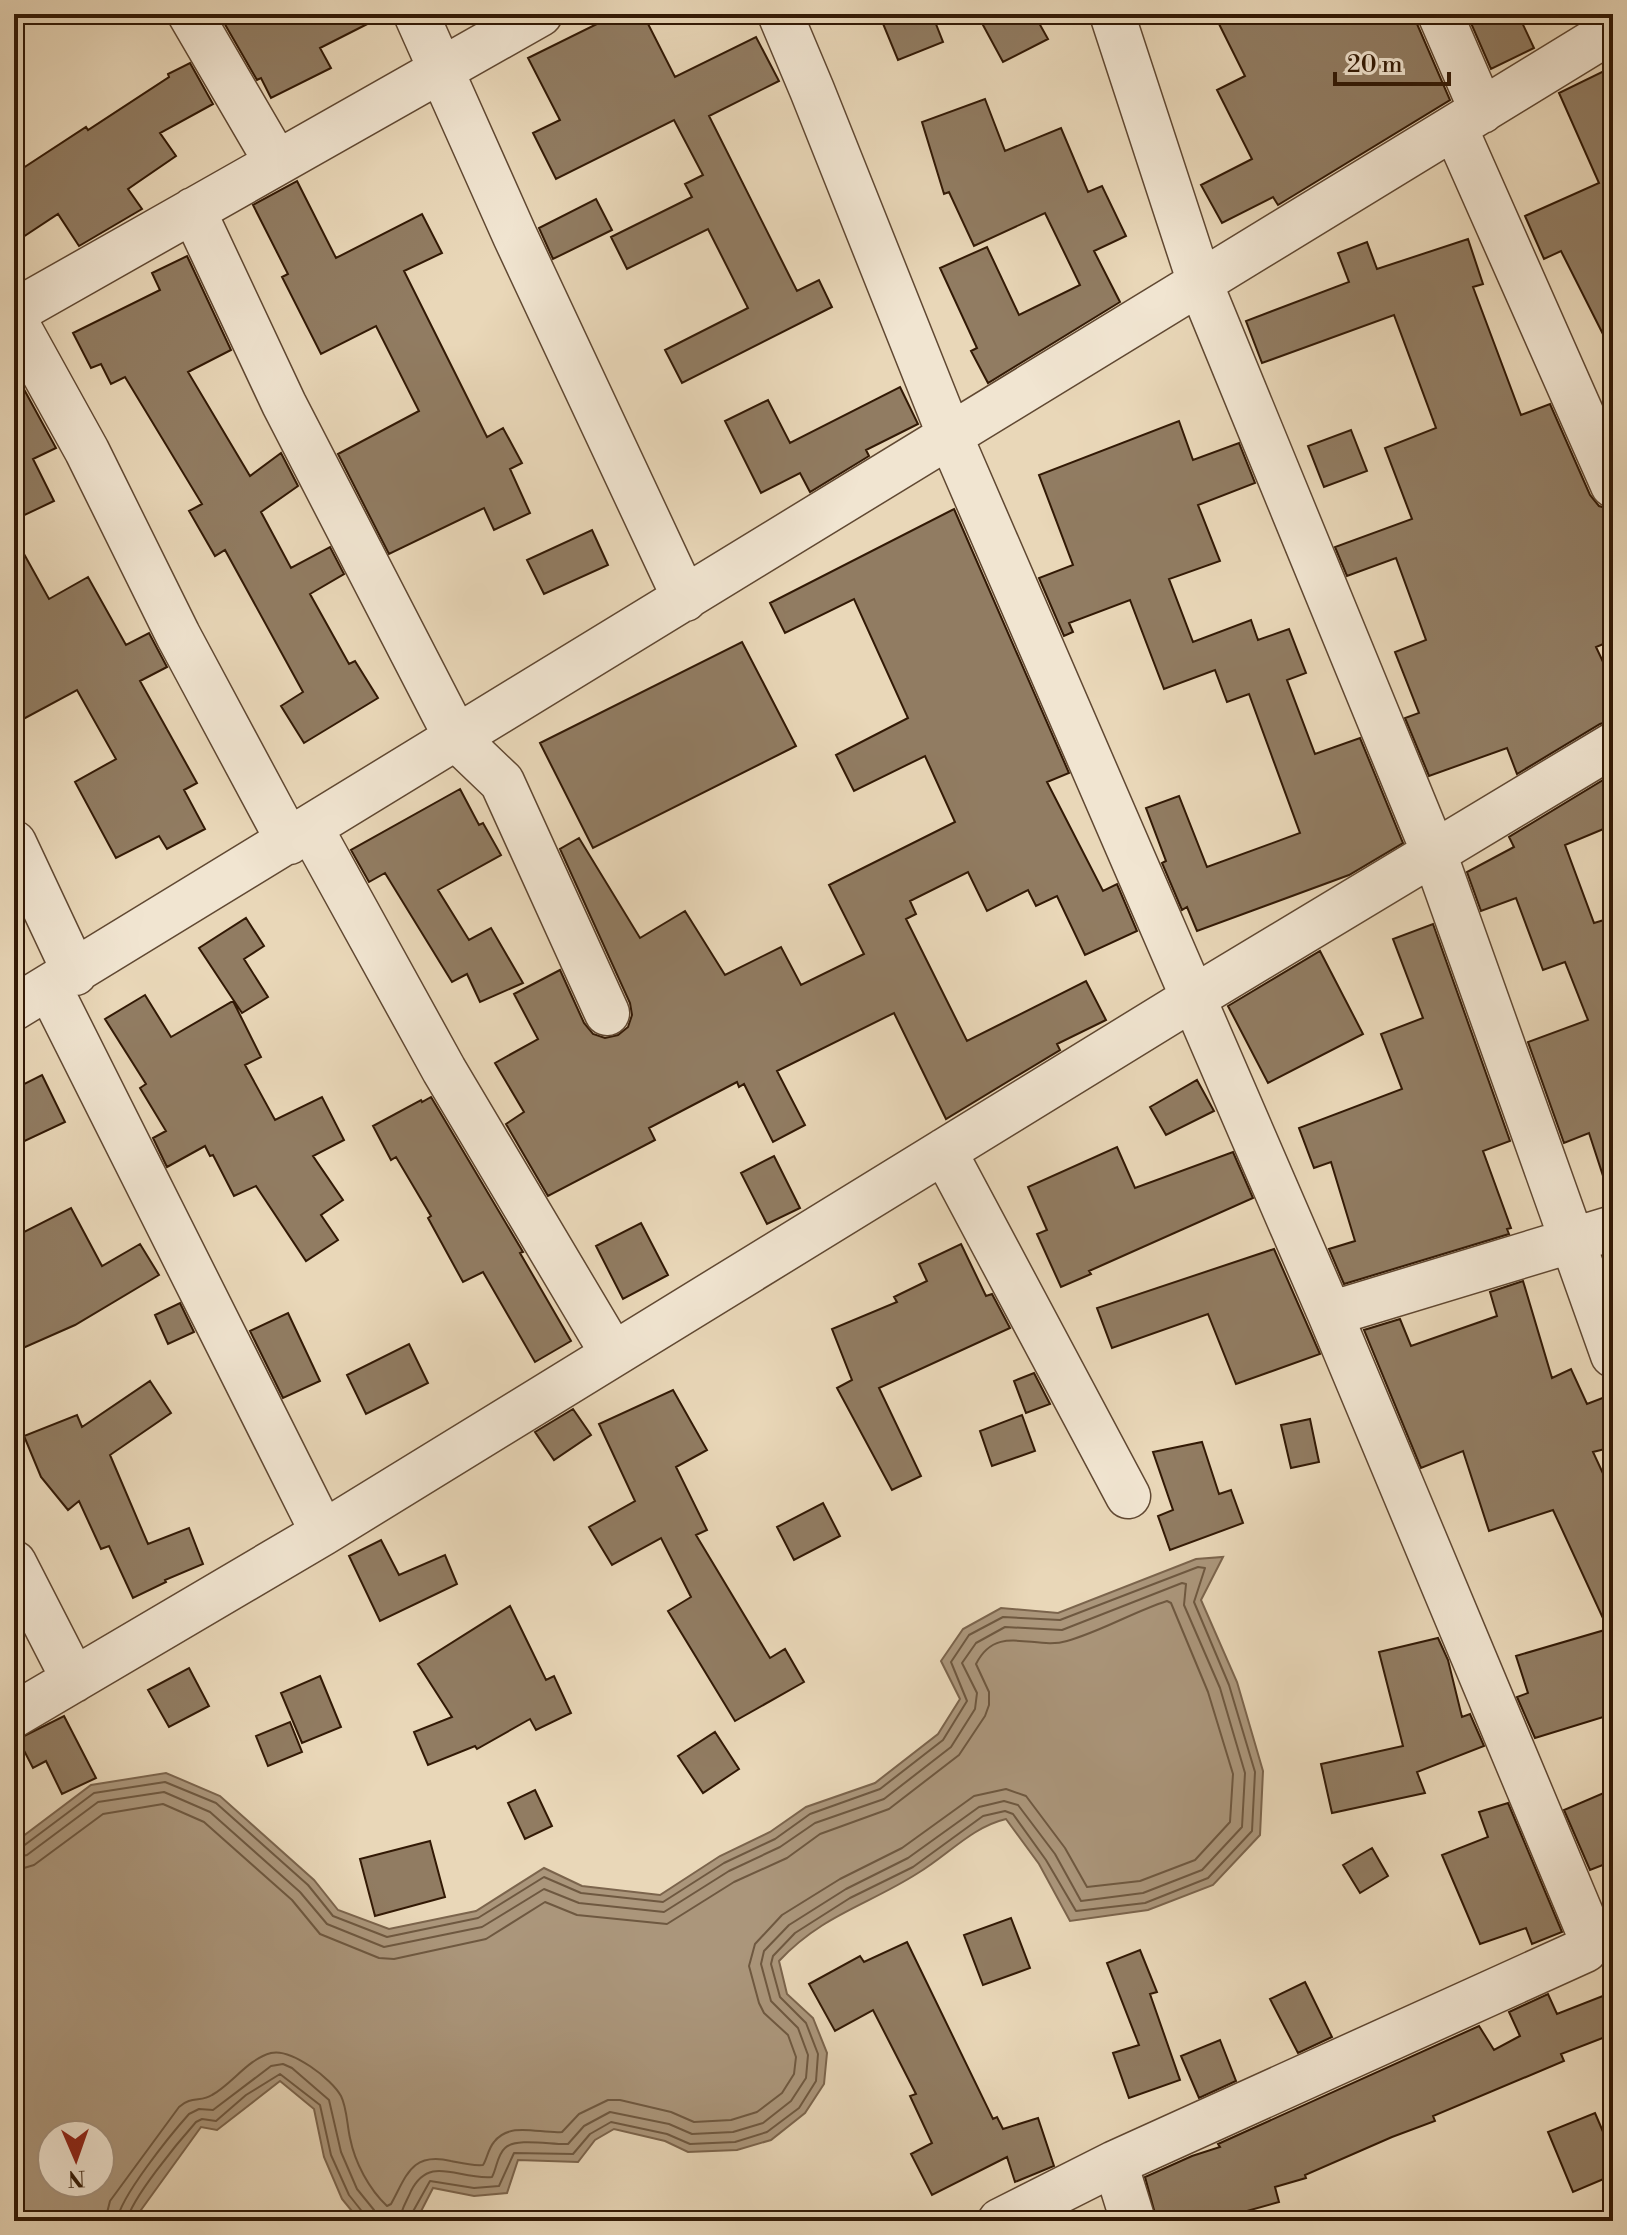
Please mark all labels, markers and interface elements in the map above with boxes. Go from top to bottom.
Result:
scale bar [1335,36,1449,86]
text: 20 m [1347,50,1403,80]
north arrow [36,2119,116,2199]
text: N [67,2164,86,2191]

